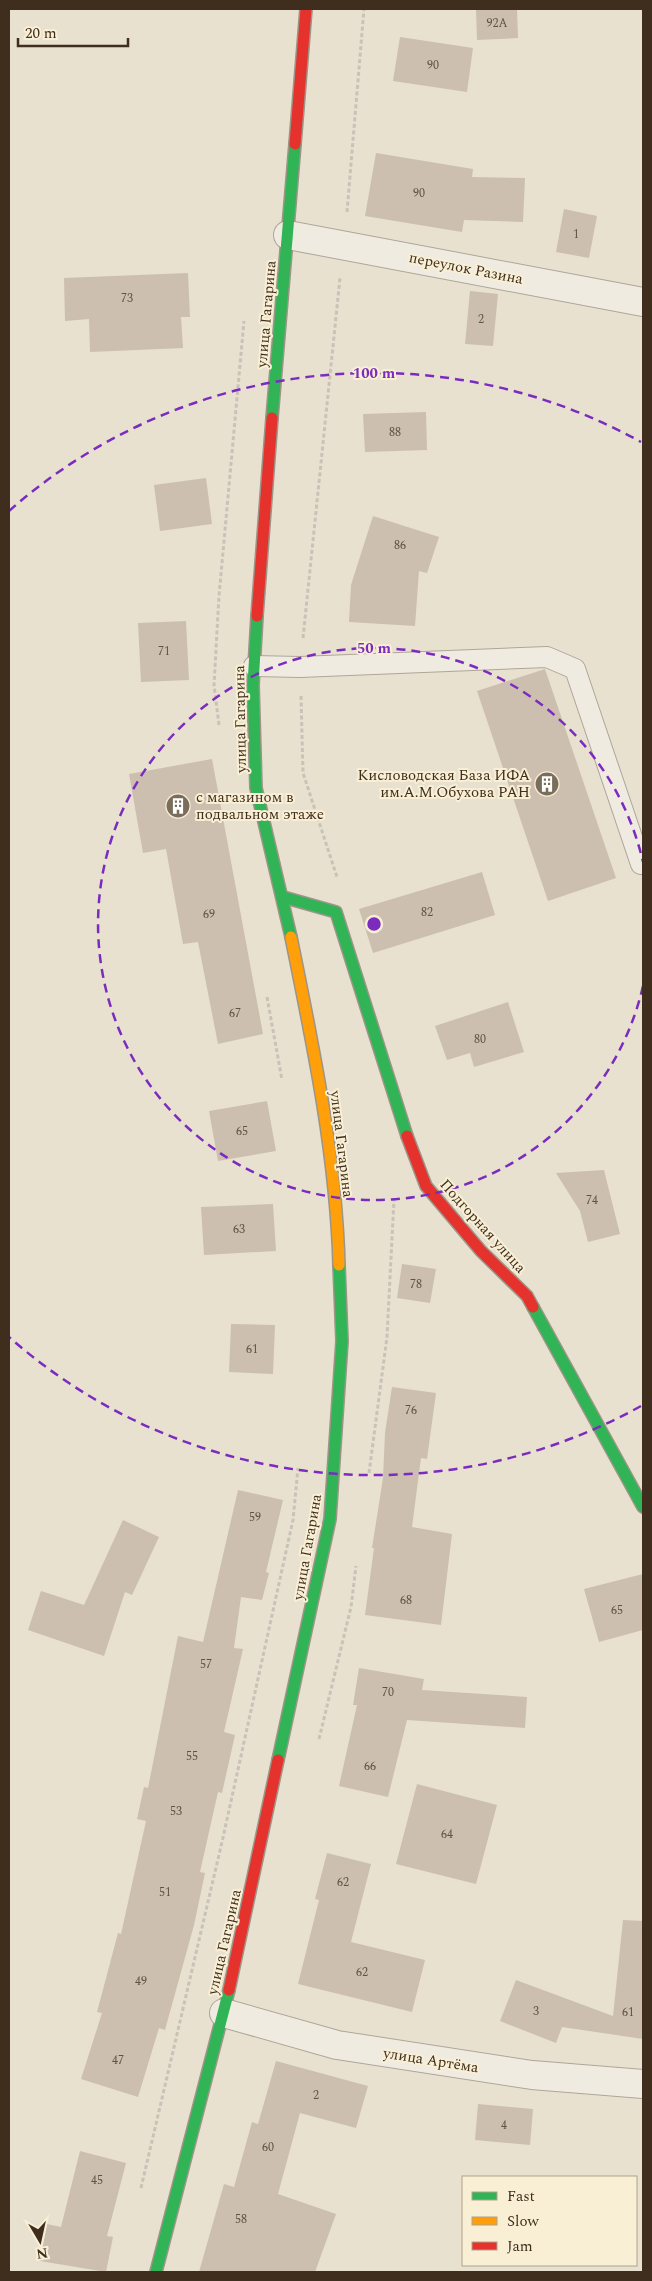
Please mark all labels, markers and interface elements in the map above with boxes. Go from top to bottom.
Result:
house number: 92А [486,14,508,33]
scale bar [18,15,128,47]
text: 20 m [25,22,57,45]
house number: 90 [427,56,439,75]
house number: 90 [413,184,425,203]
house number: 1 [573,225,579,244]
street label: переулок Разина [407,246,526,291]
street label: улица Гагарина [250,259,283,370]
house number: 73 [121,289,133,308]
house number: 2 [478,310,484,329]
text: 100 m [353,362,396,385]
house number: 88 [389,423,401,442]
house number: 86 [394,536,406,555]
text: 50 m [357,637,392,660]
house number: 71 [158,642,170,661]
street label: улица Гагарина [228,664,253,774]
place label: Кисловодская База ИФА им.А.М.Обухова РАН [357,764,530,804]
building icon: Кисловодская База ИФА им.А.М.Обухова РАН [534,771,560,797]
place label: с магазином в подвальном этаже [196,786,324,826]
building icon: с магазином в подвальном этаже [165,793,191,819]
house number: 82 [421,903,433,922]
house number: 69 [203,905,215,924]
centre of rings [365,915,383,933]
house number: 67 [229,1004,241,1023]
house number: 80 [474,1030,486,1049]
street label: улица Гагарина [323,1088,360,1200]
house number: 65 [236,1122,248,1141]
street label: Подгорная улица [434,1174,532,1279]
house number: 74 [586,1191,598,1210]
house number: 63 [233,1220,245,1239]
house number: 78 [410,1275,422,1294]
house number: 61 [246,1340,258,1359]
house number: 76 [405,1401,417,1420]
street label: улица Гагарина [287,1491,328,1603]
house number: 59 [249,1508,261,1527]
house number: 68 [400,1591,412,1610]
house number: 65 [611,1601,623,1620]
house number: 57 [200,1655,212,1674]
house number: 70 [382,1683,394,1702]
house number: 55 [186,1747,198,1766]
house number: 66 [364,1757,376,1776]
house number: 53 [170,1802,182,1821]
house number: 64 [441,1825,453,1844]
house number: 62 [337,1873,349,1892]
house number: 51 [159,1883,171,1902]
street label: улица Гагарина [201,1886,248,1998]
house number: 62 [356,1963,368,1982]
house number: 49 [135,1972,147,1991]
house number: 3 [533,2002,539,2021]
house number: 61 [622,2003,634,2022]
street label: улица Артёма [381,2041,481,2079]
house number: 47 [112,2051,124,2070]
house number: 2 [313,2086,319,2105]
house number: 4 [501,2116,507,2135]
house number: 60 [262,2138,274,2157]
house number: 45 [91,2171,103,2190]
legend [462,2176,637,2266]
text: Fast [507,2185,535,2208]
house number: 58 [235,2210,247,2229]
text: Slow [507,2210,539,2233]
north arrow [15,2216,65,2266]
text: Jam [507,2235,533,2258]
text: N [35,2242,49,2265]

